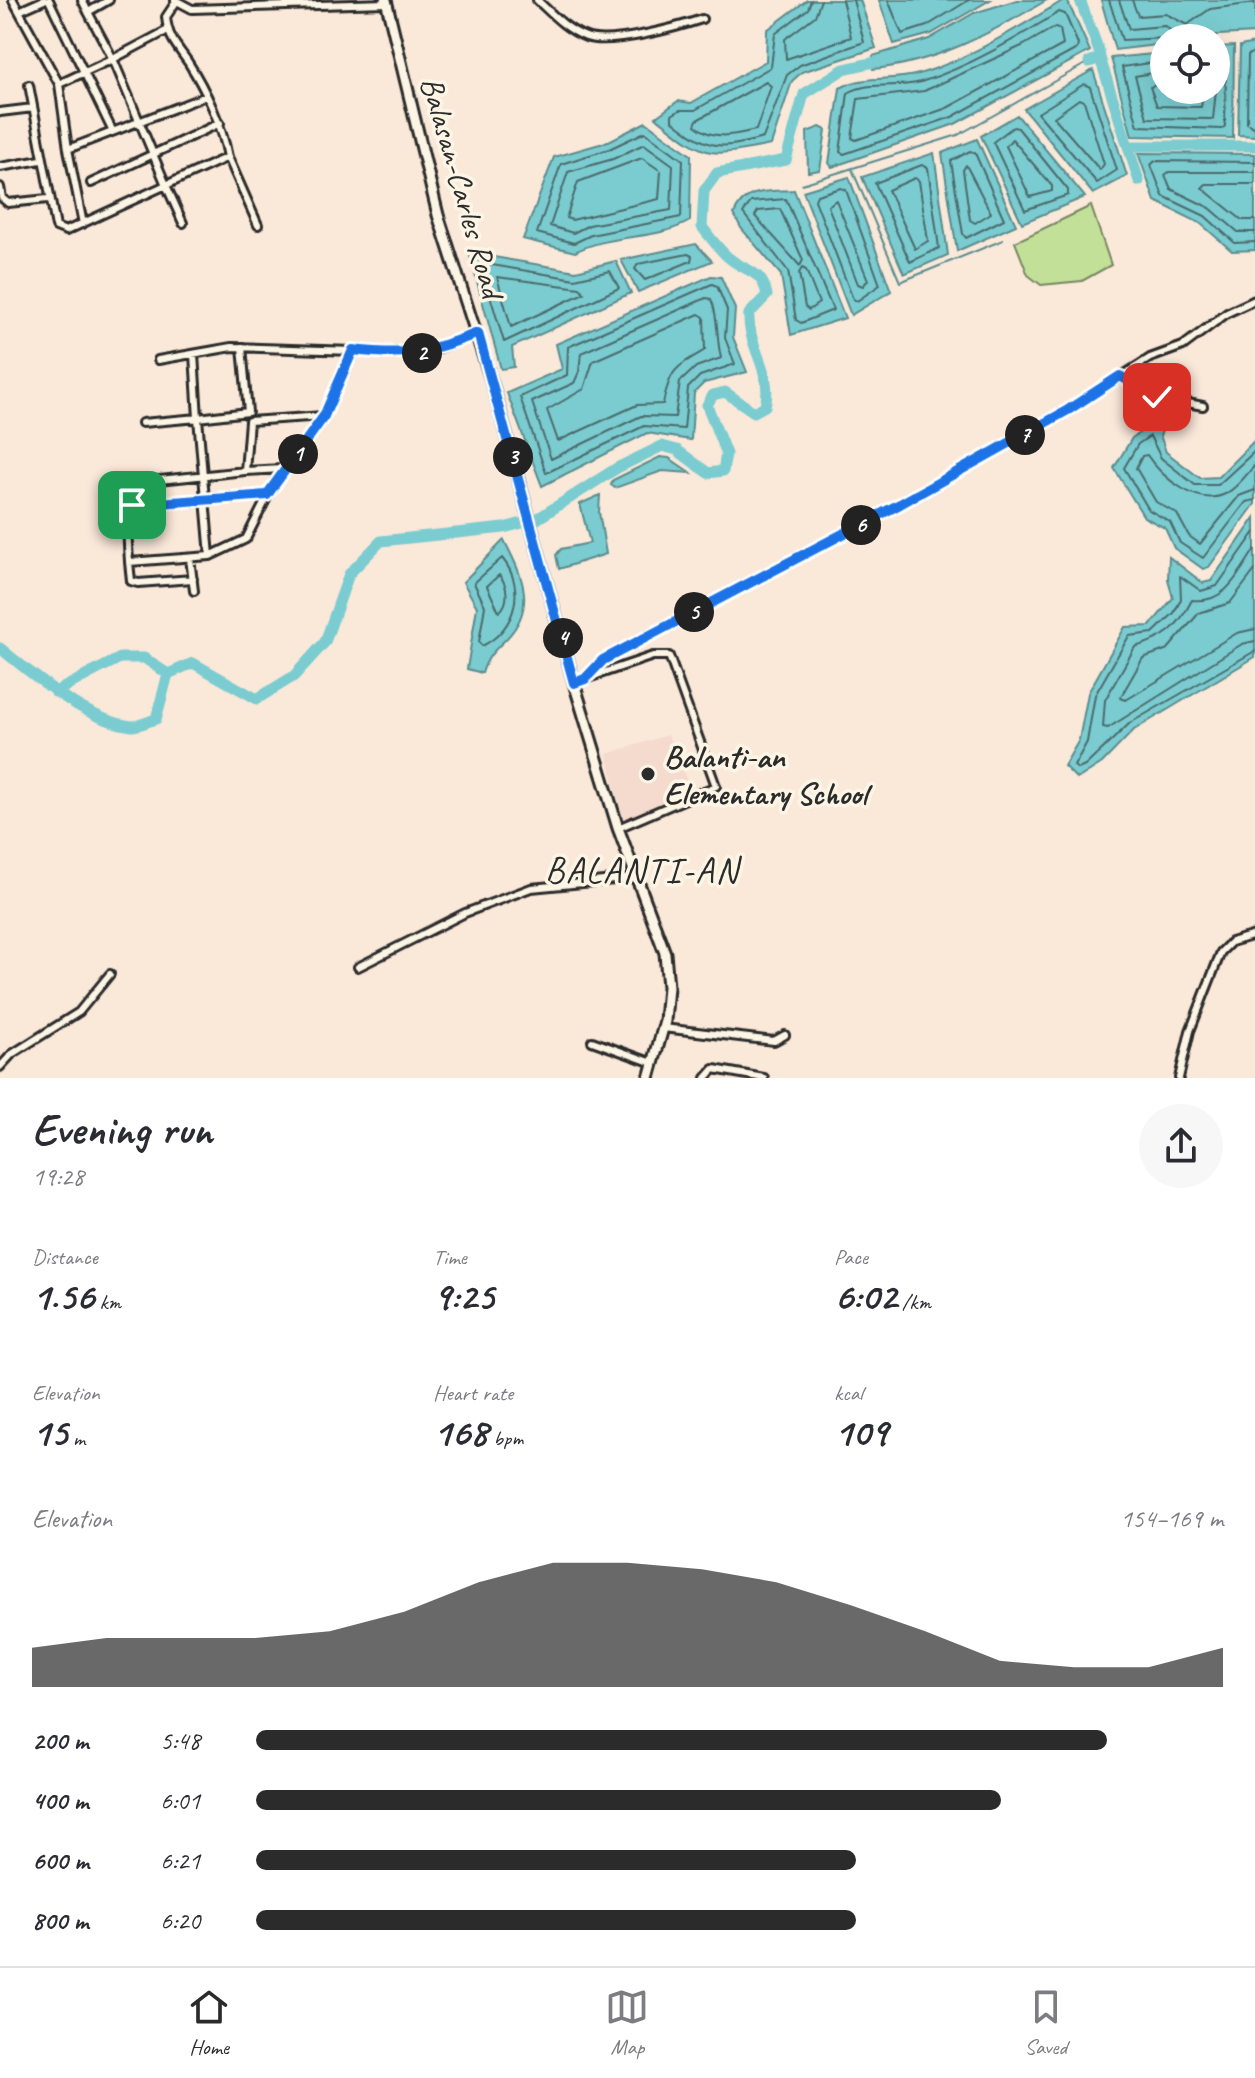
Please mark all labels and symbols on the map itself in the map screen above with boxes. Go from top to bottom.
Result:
street label: Balasan-Carles Road [411,72,514,306]
pin: 2 [402,333,442,373]
pin [1123,363,1191,431]
pin: 7 [1005,415,1045,455]
pin: 1 [278,434,318,474]
pin: 3 [493,437,533,477]
pin [98,471,166,539]
pin: 6 [841,505,881,545]
pin: 5 [674,592,714,632]
pin: 4 [543,618,583,658]
place label: Balanti-an Elementary School [664,736,873,814]
marker: Balanti-an Elementary School [639,765,657,783]
district label: BALANTI-AN [545,847,742,893]

